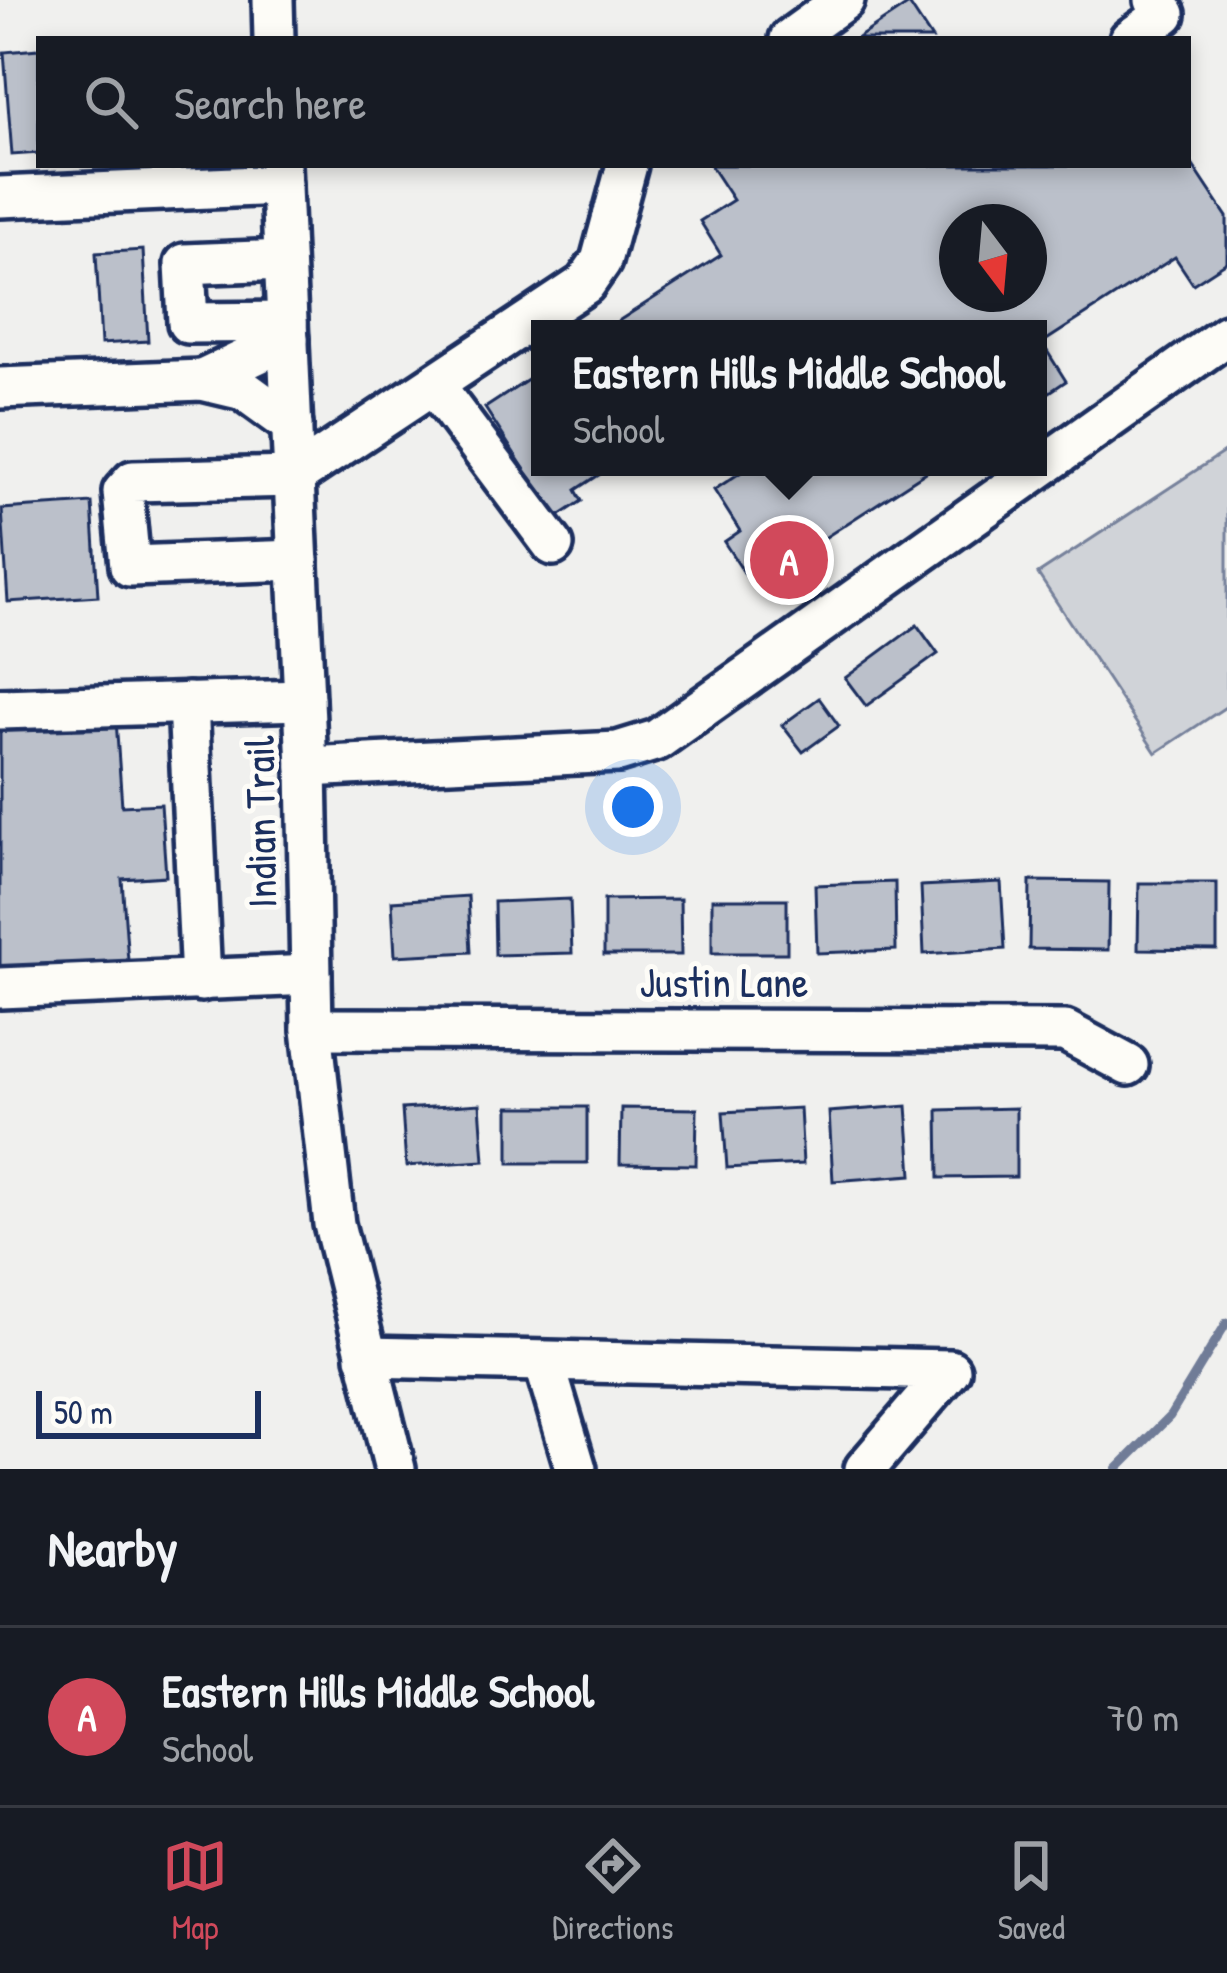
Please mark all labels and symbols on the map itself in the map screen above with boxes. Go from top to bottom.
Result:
north arrow [939,204,1047,312]
pin: A [750,515,828,605]
street label: Indian Trail [229,734,290,909]
your location [603,777,663,837]
street label: Justin Lane [640,953,808,1010]
scale bar [36,1385,261,1438]

